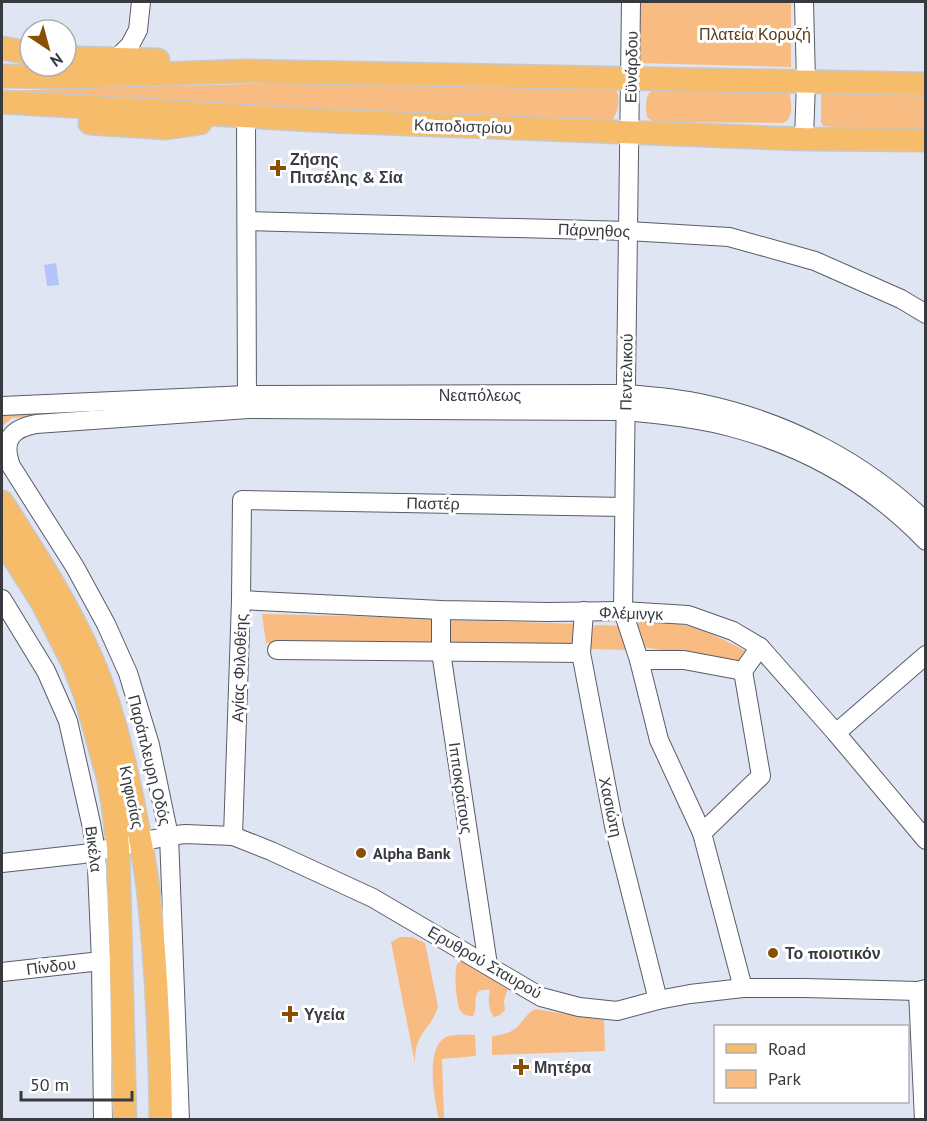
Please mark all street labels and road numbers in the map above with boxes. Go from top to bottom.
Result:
street label: Εϋνάρδου [620,31,642,103]
street label: Καποδιστρίου [414,114,512,138]
street label: Πάρνηθος [558,219,631,241]
street label: Πεντελικού [615,333,637,411]
street label: Νεαπόλεως [439,385,522,405]
street label: Παστέρ [406,493,460,513]
street label: Φλέμινγκ [599,602,664,624]
street label: Αγίας Φιλοθέης [227,613,251,723]
street label: Παράπλευρη Οδός [124,693,176,828]
street label: Ιπποκράτους [445,741,477,835]
street label: Κηφισίας [116,764,148,831]
street label: Χασιώτη [595,775,627,839]
street label: Βικέλα [81,825,107,873]
street label: Ερυθρού Σταυρού [424,921,546,1003]
street label: Πίνδου [25,953,77,979]

